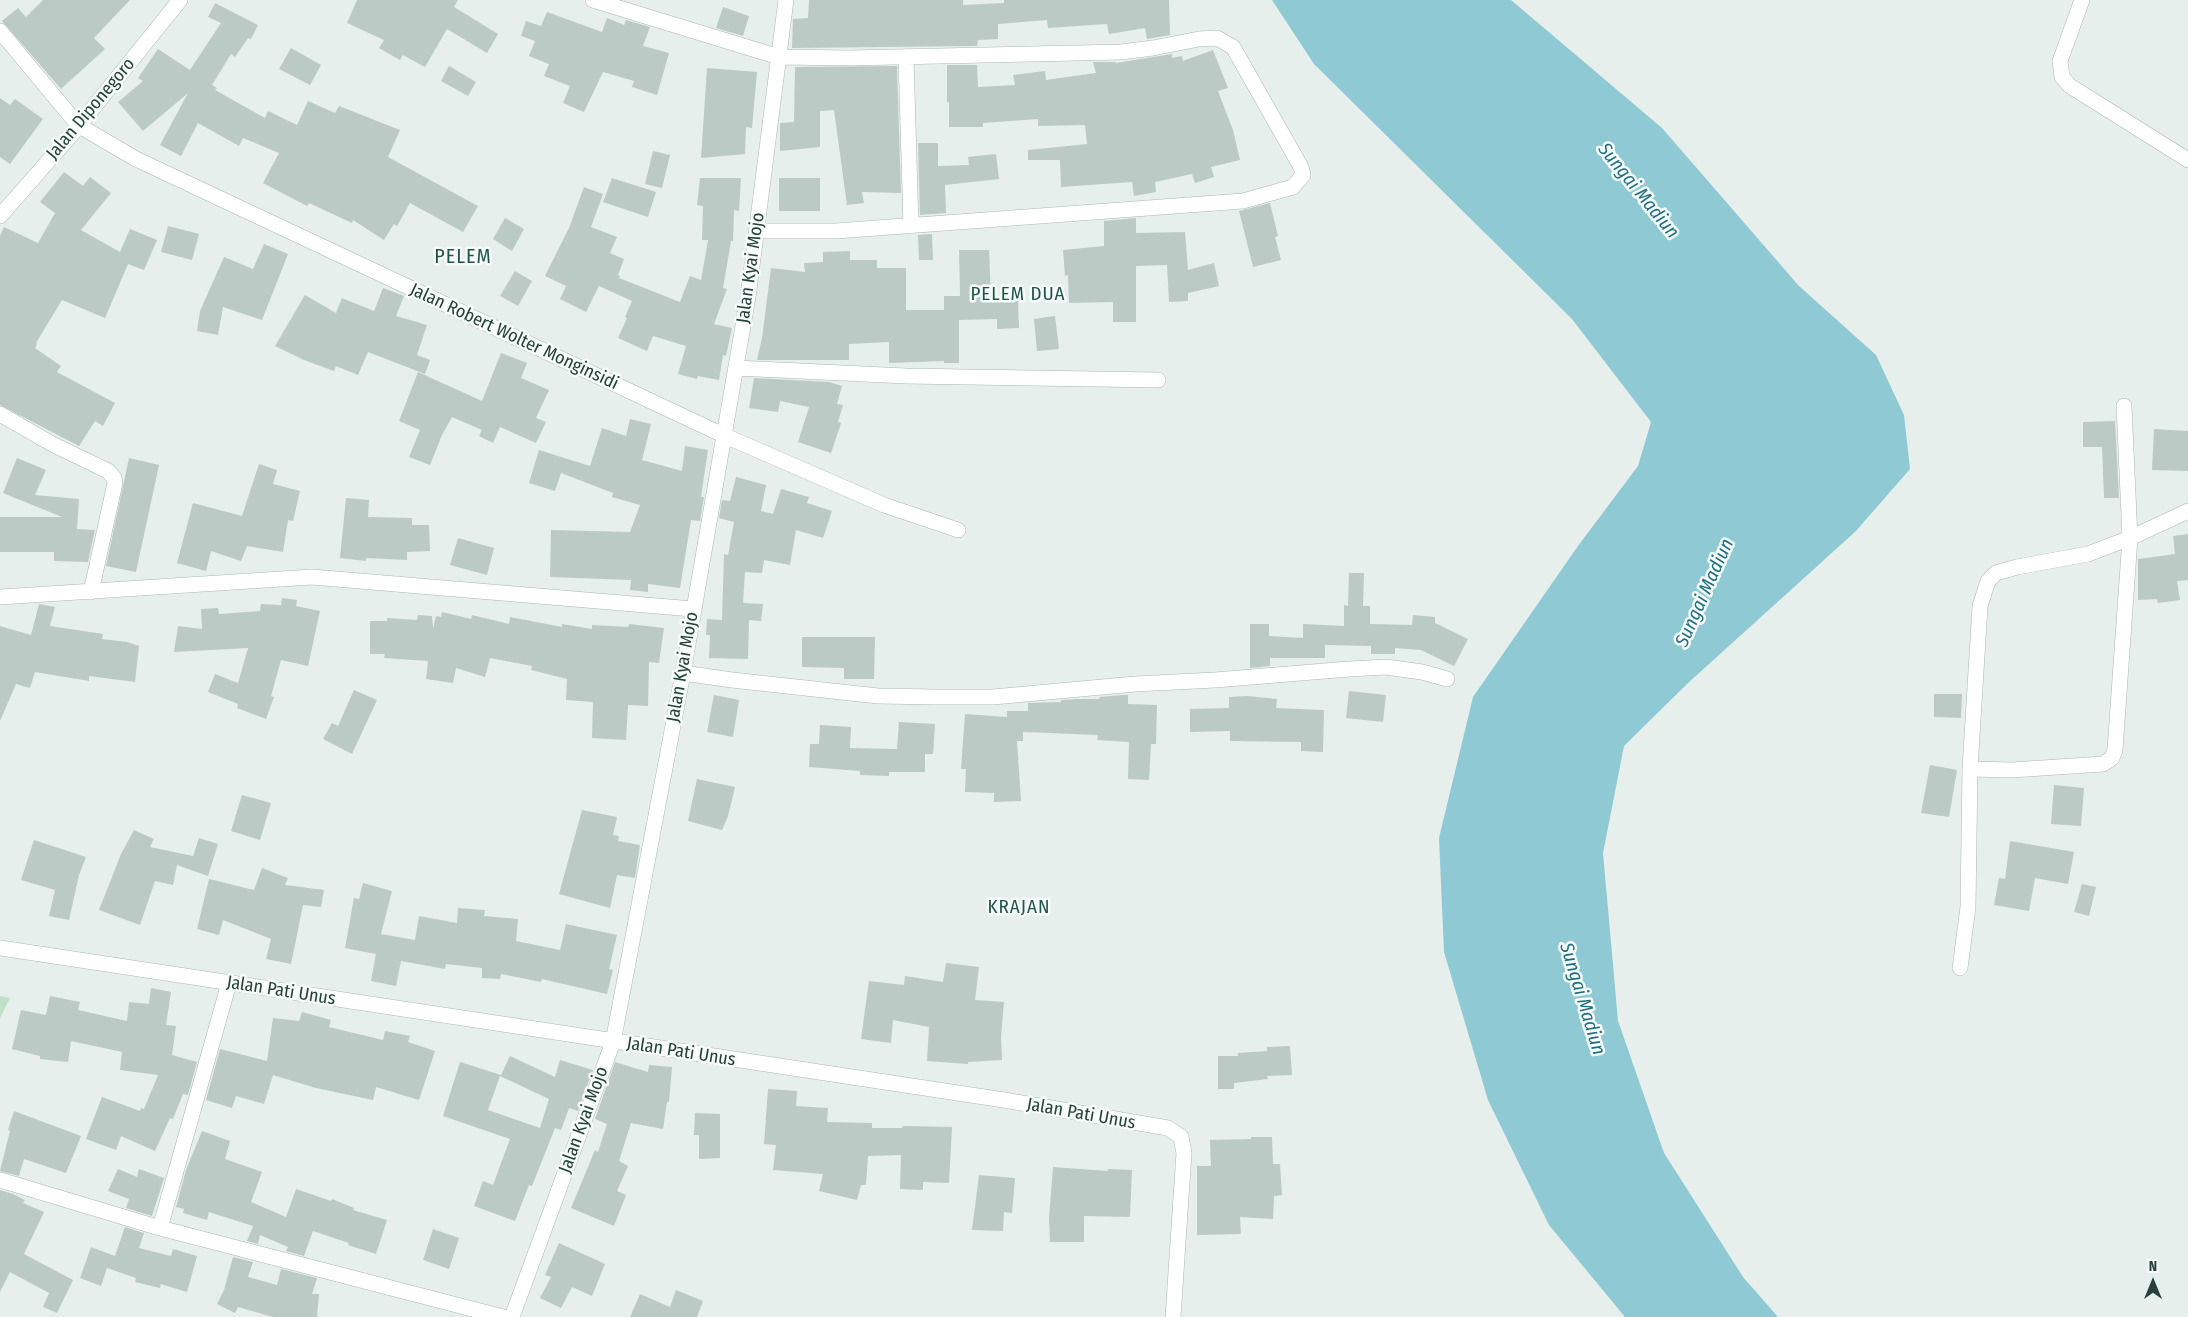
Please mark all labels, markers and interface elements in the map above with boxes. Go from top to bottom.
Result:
street label: Jalan Diponegoro [42,54,140,164]
water label: Sungai Madiun [1593,139,1683,243]
street label: Jalan Kyai Mojo [733,211,769,325]
district label: PELEM [434,245,492,269]
street label: Jalan Robert Wolter Monginsidi [406,279,622,395]
district label: PELEM DUA [969,284,1067,306]
water label: Sungai Madiun [1671,535,1739,651]
street label: Jalan Kyai Mojo [663,610,703,724]
district label: KRAJAN [987,897,1051,919]
water label: Sungai Madiun [1554,940,1610,1058]
street label: Jalan Pati Unus [225,972,337,1010]
street label: Jalan Pati Unus [625,1033,737,1071]
street label: Jalan Kyai Mojo [555,1064,613,1176]
street label: Jalan Pati Unus [1025,1094,1137,1134]
north arrow [2128,1257,2178,1307]
text: N [2149,1258,2157,1275]

